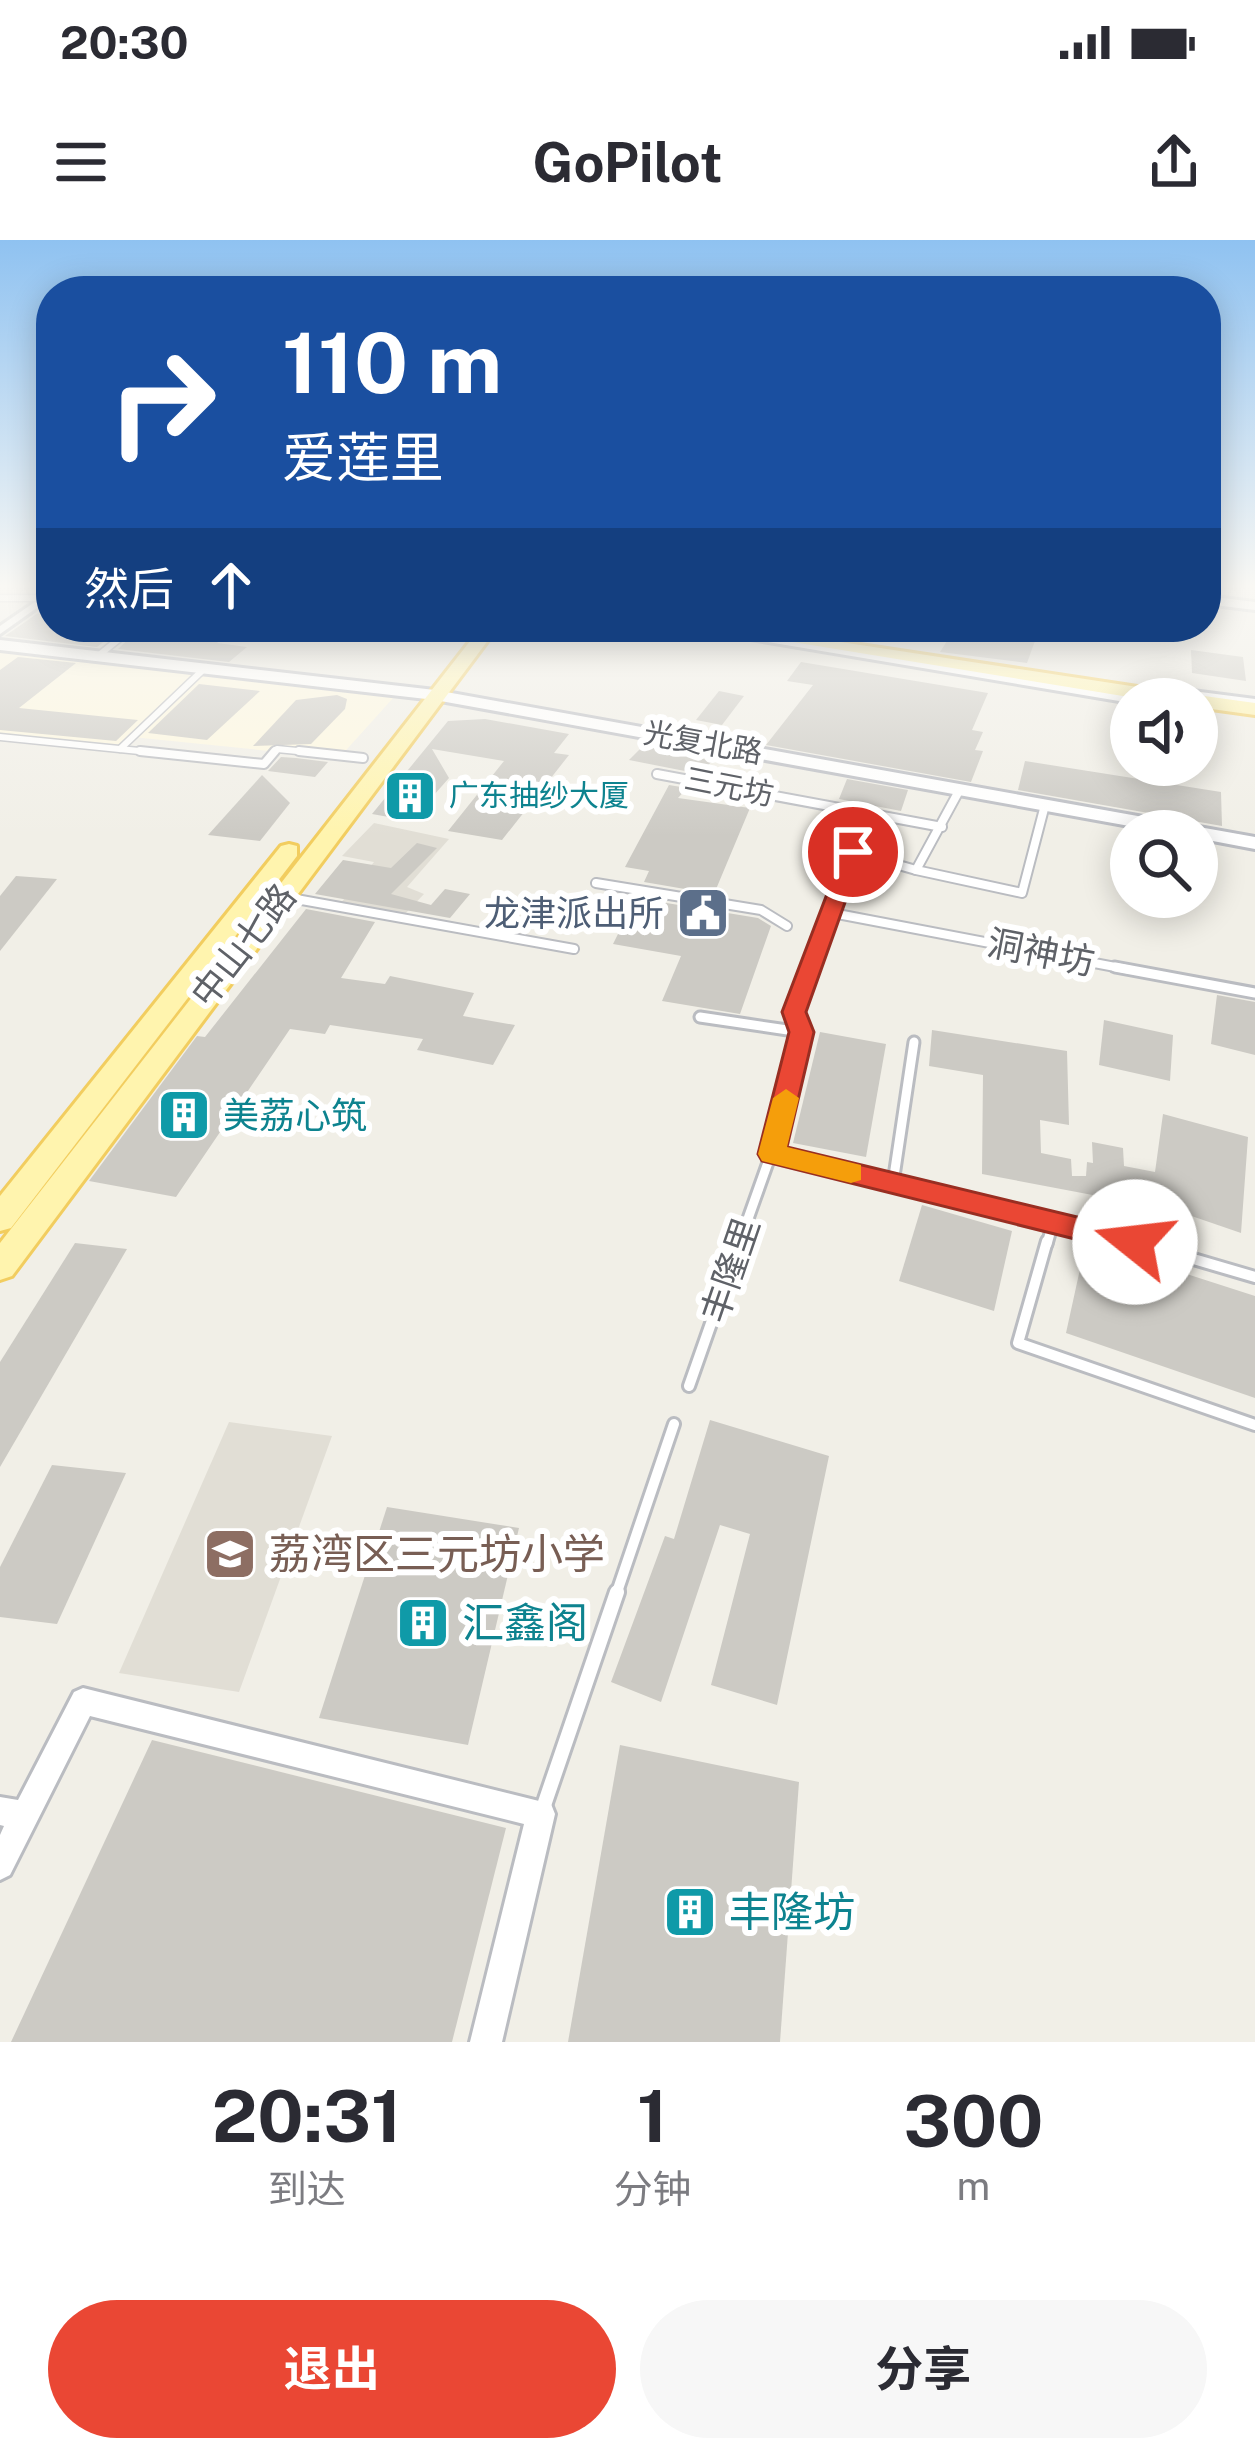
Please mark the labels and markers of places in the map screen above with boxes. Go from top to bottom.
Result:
building icon: 广东抽纱大厦 [382,768,438,824]
place label: 广东抽纱大厦 [449,777,629,813]
pin [802,801,904,903]
public building icon: 龙津派出所 [675,885,731,941]
place label: 龙津派出所 [484,892,664,934]
building icon: 美荔心筑 [156,1087,212,1143]
place label: 美荔心筑 [223,1094,367,1136]
school or university icon: 荔湾区三元坊小学 [202,1526,258,1582]
place label: 荔湾区三元坊小学 [269,1529,605,1578]
building icon: 汇鑫阁 [395,1595,451,1651]
place label: 汇鑫阁 [462,1598,588,1647]
building icon: 丰隆坊 [662,1884,718,1940]
place label: 丰隆坊 [729,1887,855,1936]

